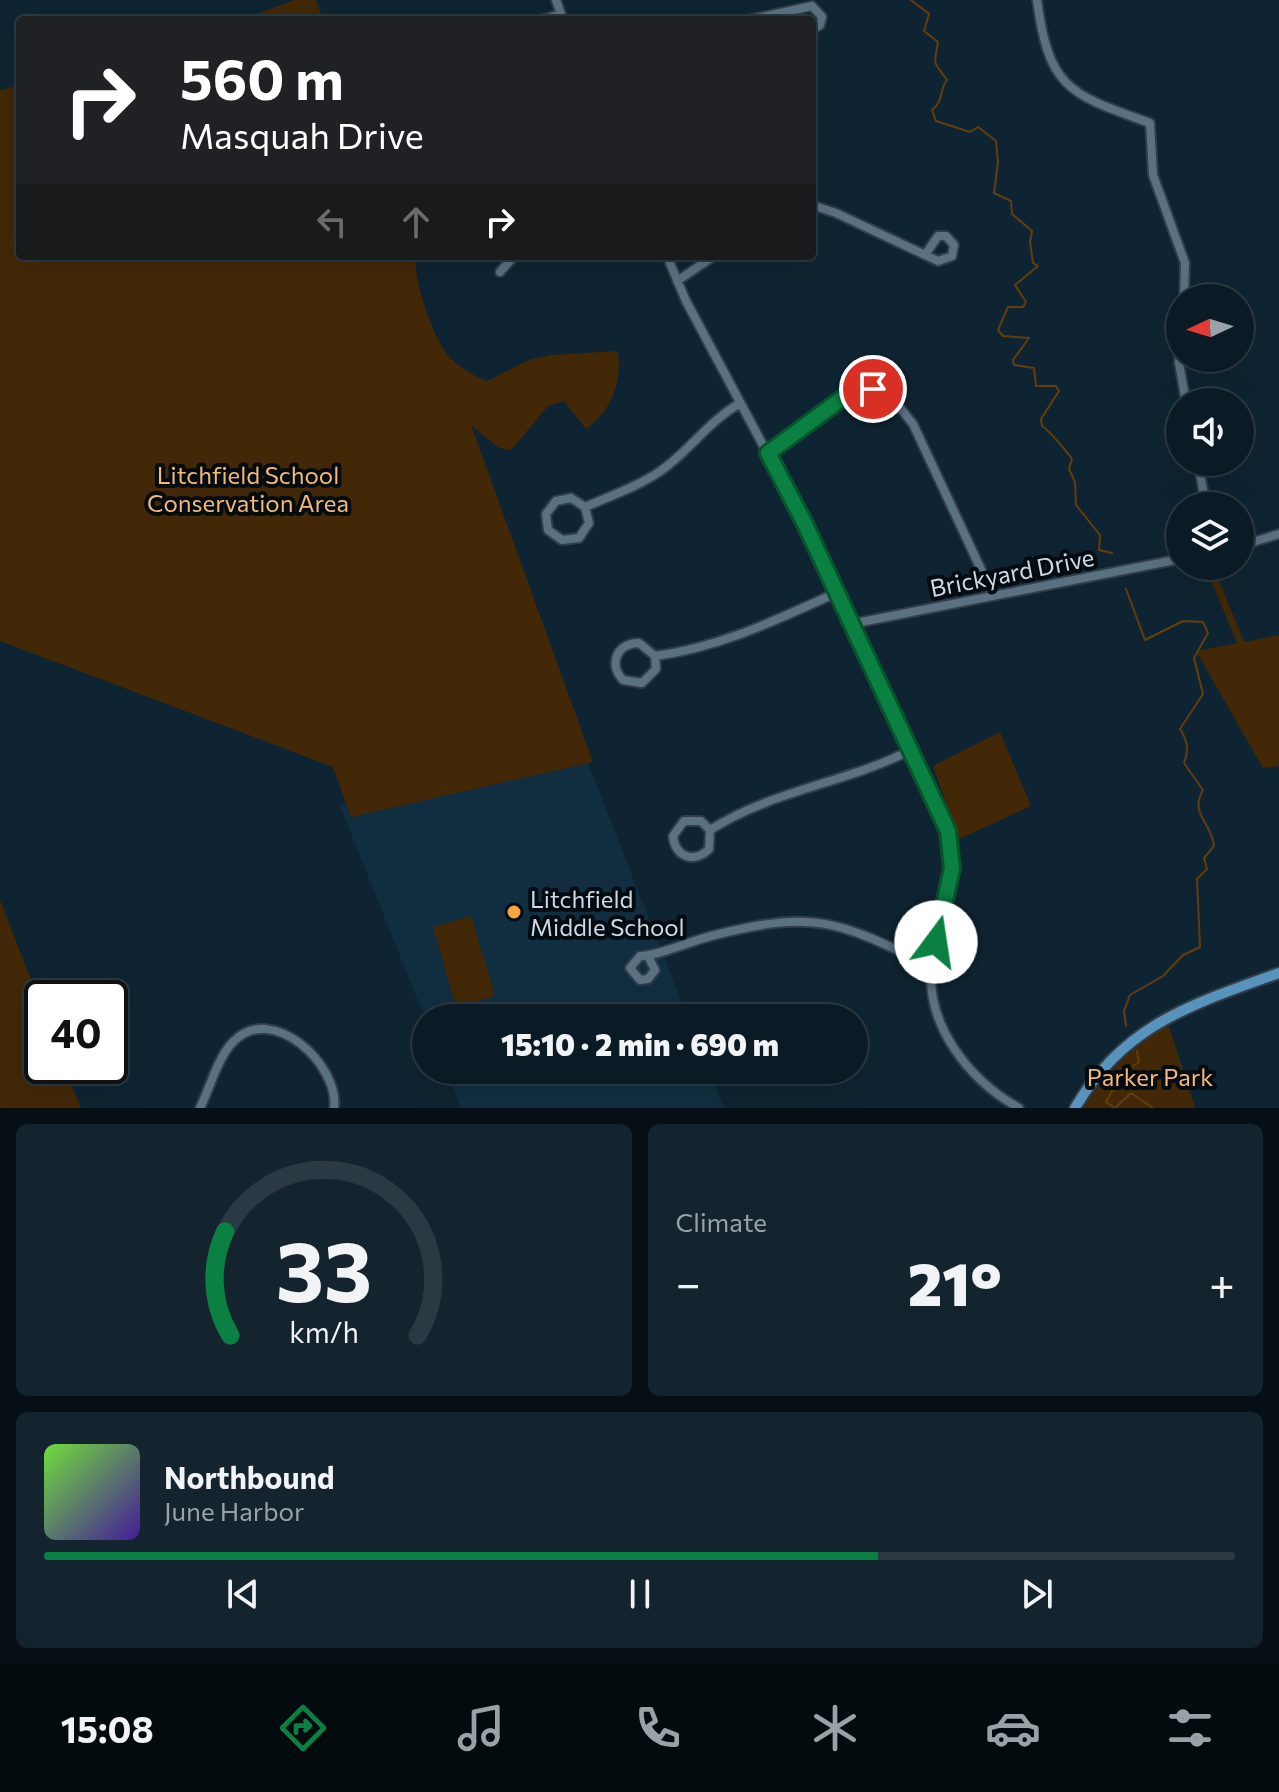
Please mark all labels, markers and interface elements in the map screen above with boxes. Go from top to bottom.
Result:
text: 560 m [180,43,344,112]
icon: right [48,48,152,152]
text: Masquah Drive [180,112,424,156]
icon: left [310,200,354,244]
icon: ahead [394,200,438,244]
icon: right [478,200,522,244]
north arrow [1166,284,1254,372]
map controls [1166,284,1254,580]
pin [839,355,907,423]
icon: arrive [851,367,895,411]
button: sound [1166,388,1254,476]
park label: Litchfield School Conservation Area [147,460,349,517]
button: layers [1166,492,1254,580]
street label: Brickyard Drive [928,542,1096,602]
place label: Litchfield Middle School [530,884,685,941]
position arrow [894,900,978,984]
marker: Litchfield Middle School [505,903,523,921]
speed limit sign: 40 [24,980,128,1084]
text: 15:10 · 2 min · 690 m [501,1025,779,1062]
park label: Parker Park [1087,1062,1213,1091]
text: Climate [676,1206,767,1237]
text: 33 [276,1217,372,1319]
text: 21° [908,1245,1002,1318]
text: − [676,1255,701,1309]
text: + [1209,1255,1235,1309]
text: km/h [289,1314,359,1349]
text: Northbound [164,1458,335,1495]
text: June Harbor [164,1495,304,1526]
icon: previous [221,1572,265,1616]
icon: pause [618,1572,662,1616]
icon: next [1015,1572,1059,1616]
icon: directions [275,1700,331,1756]
icon: music [453,1700,509,1756]
icon: phone [630,1700,686,1756]
icon: climate [807,1700,863,1756]
icon: car [985,1700,1041,1756]
icon: filters [1162,1700,1218,1756]
text: 15:08 [61,1706,154,1750]

